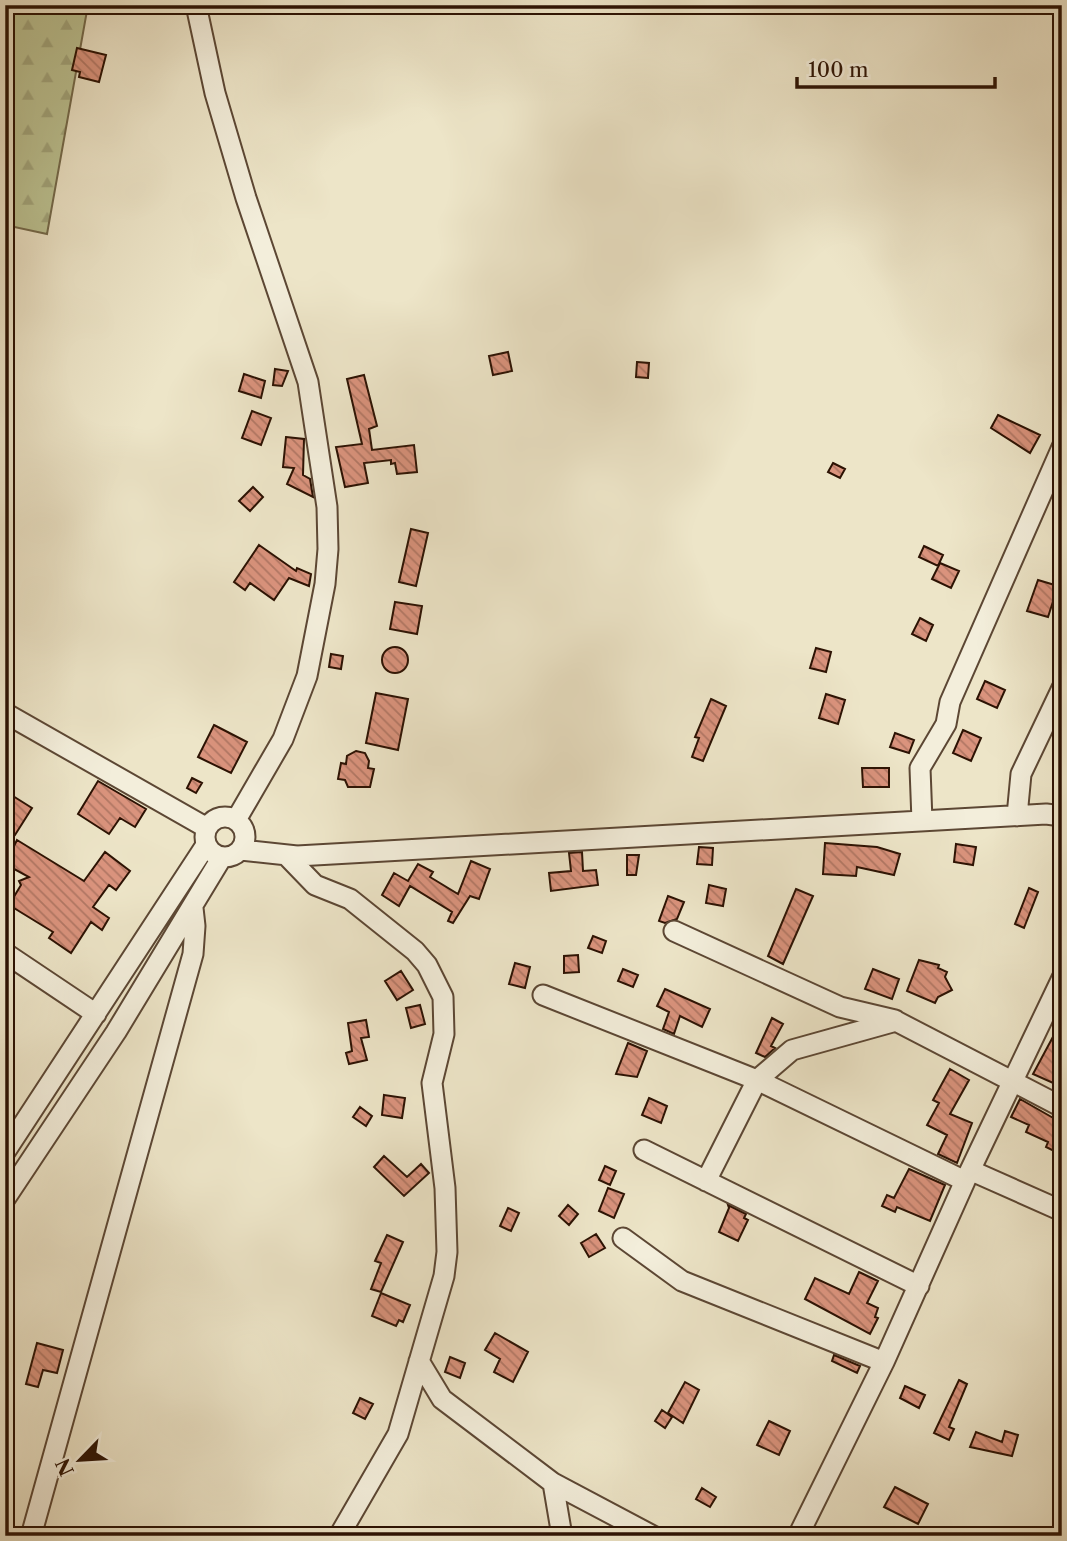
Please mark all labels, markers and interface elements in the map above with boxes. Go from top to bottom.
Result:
scale bar [797,46,995,90]
text: 100 m [808,57,869,82]
north arrow [46,1426,116,1496]
text: N [51,1455,79,1479]

